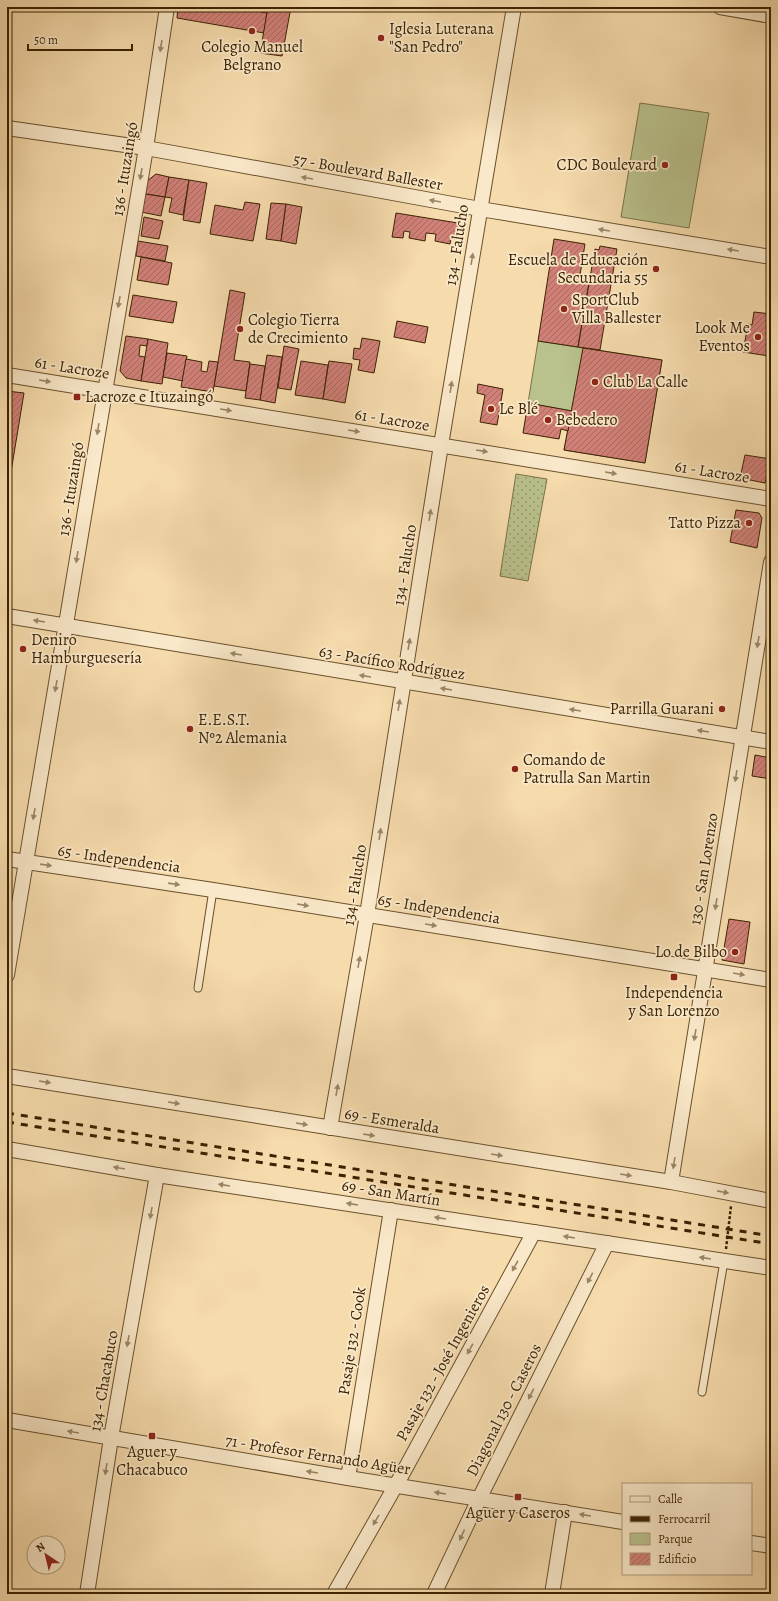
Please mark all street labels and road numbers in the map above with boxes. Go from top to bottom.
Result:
street label: 136 - Ituzaingó [107,120,143,218]
street label: 57 - Boulevard Ballester [291,148,445,196]
street label: 134 - Falucho [440,203,474,287]
street label: 61 - Lacroze [33,351,111,385]
street label: 61 - Lacroze [353,403,431,437]
street label: 136 - Ituzaingó [53,440,89,538]
street label: 61 - Lacroze [673,455,751,489]
street label: 134 - Falucho [388,523,422,607]
street label: 63 - Pacífico Rodríguez [317,641,467,685]
street label: 130 - San Lorenzo [684,811,724,927]
street label: 65 - Independencia [56,839,182,879]
street label: 134 - Falucho [338,843,372,927]
street label: 65 - Independencia [376,888,502,930]
street label: 69 - Esmeralda [343,1103,442,1139]
street label: 69 - San Martín [340,1174,442,1212]
street label: Pasaje 132 - José Ingenieros [391,1281,495,1445]
street label: Pasaje 132 - Cook [333,1285,371,1397]
street label: 134 - Chacabuco [84,1329,124,1433]
street label: Diagonal 130 - Caseros [461,1340,547,1480]
street label: 71 - Profesor Fernando Agüer [224,1429,412,1481]

